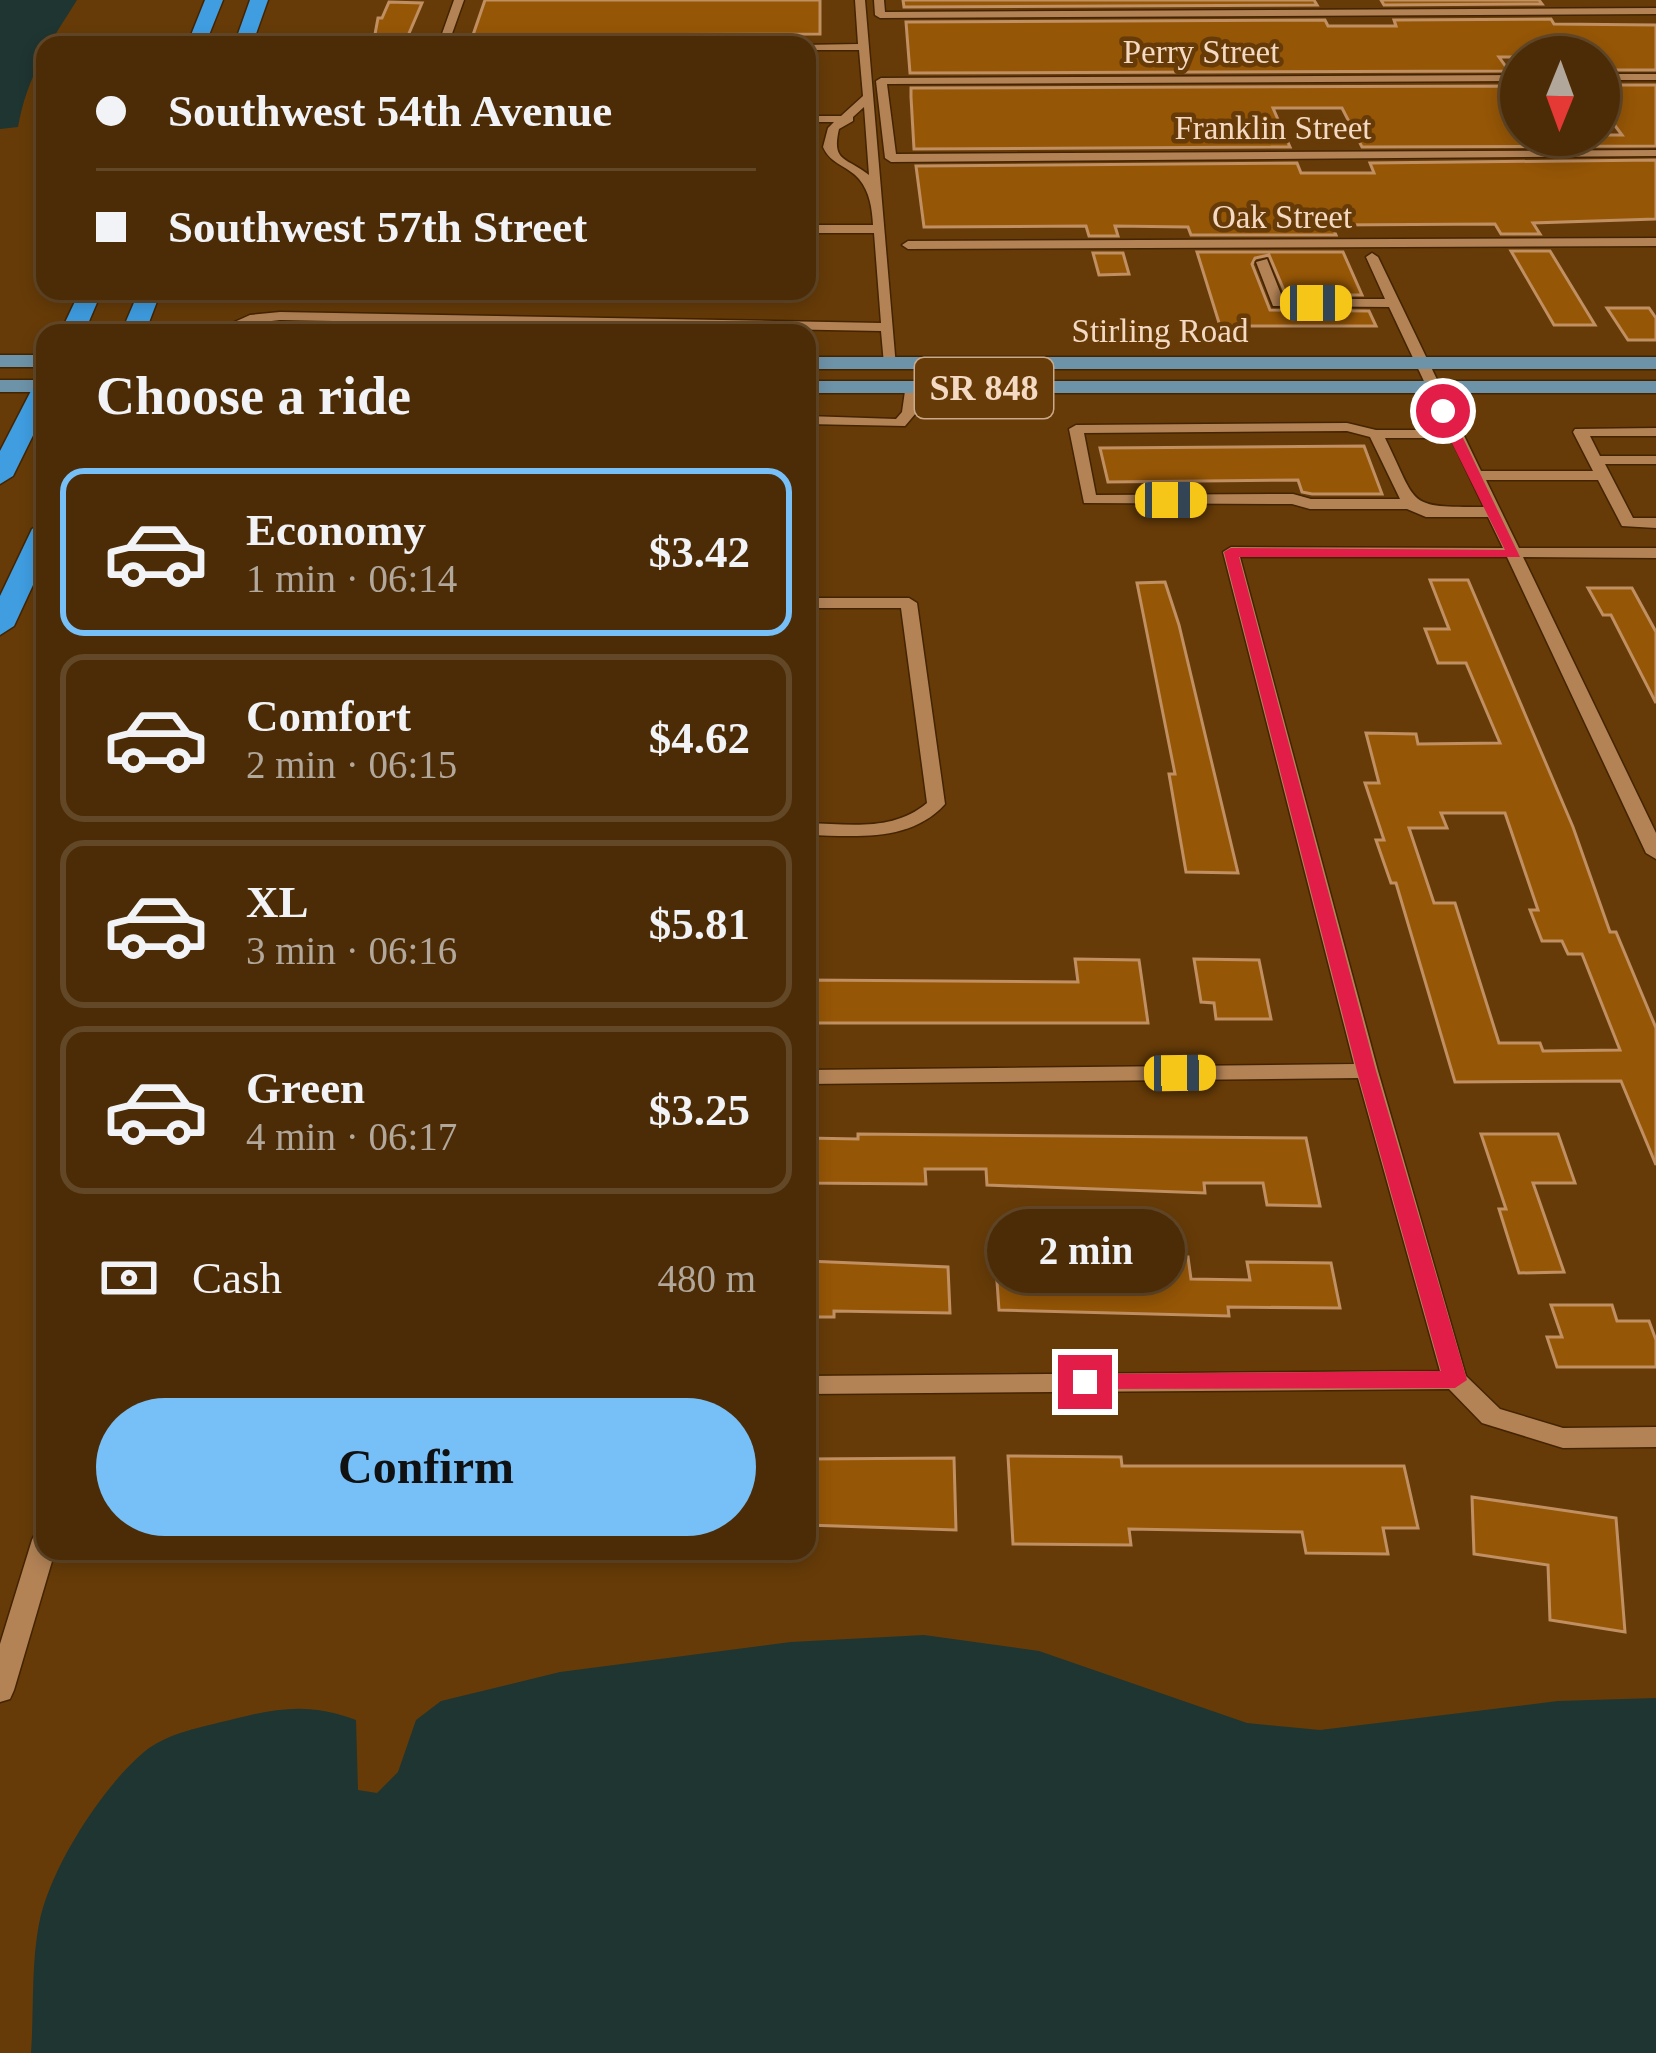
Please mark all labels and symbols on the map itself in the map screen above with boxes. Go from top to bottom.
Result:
street label: Perry Street [1123,34,1279,70]
north arrow [1500,36,1620,156]
street label: Franklin Street [1174,110,1372,146]
street label: Oak Street [1212,199,1352,235]
car [1280,285,1352,321]
street label: Stirling Road [1072,313,1249,349]
road number: SR 848 [915,358,1053,418]
route start [1416,384,1470,438]
car [1135,482,1207,518]
car [1144,1054,1216,1092]
callout: 2 min [986,1208,1184,1292]
route end [1058,1355,1112,1409]

